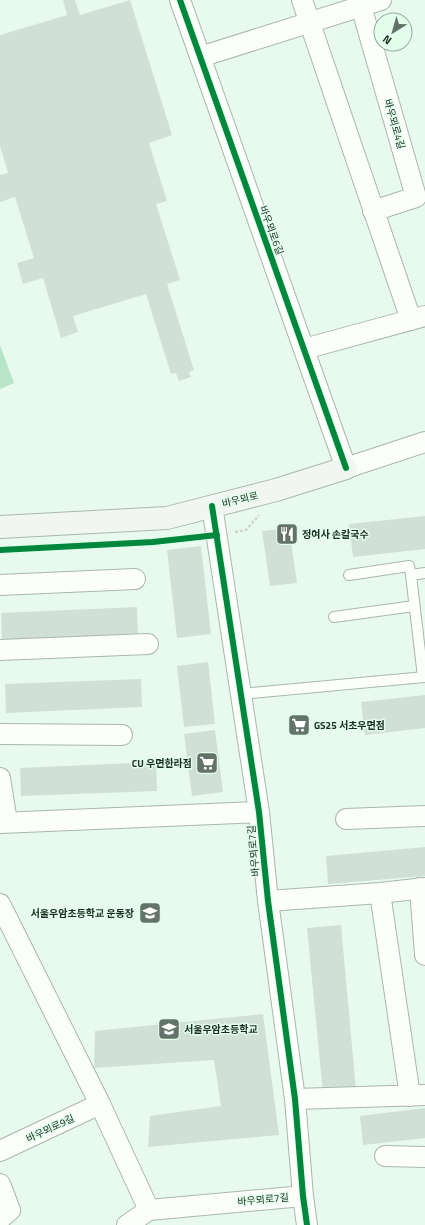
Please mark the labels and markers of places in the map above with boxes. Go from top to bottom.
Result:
restaurant icon: 정여사 손칼국수 [274,521,300,547]
place label: 정여사 손칼국수 [302,527,369,542]
supermarket icon: GS25 서초우면점 [286,712,312,738]
place label: GS25 서초우면점 [314,718,385,733]
supermarket icon: CU 우면한라점 [194,750,220,776]
place label: CU 우면한라점 [132,756,192,771]
school or university icon: 서울우암초등학교 운동장 [137,900,163,926]
place label: 서울우암초등학교 운동장 [31,906,134,921]
school or university icon: 서울우암초등학교 [156,1016,182,1042]
place label: 서울우암초등학교 [184,1022,258,1037]

